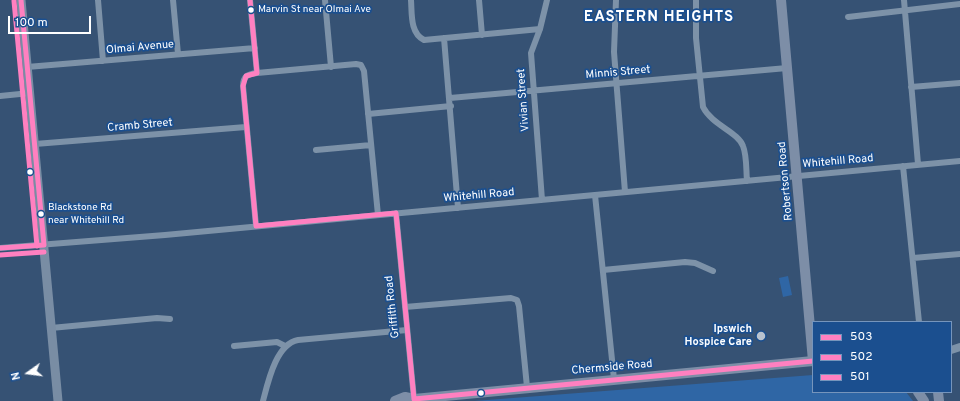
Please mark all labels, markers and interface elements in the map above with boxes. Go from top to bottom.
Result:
place label: Marvin St near Olmai Ave [258,4,371,16]
marker: Marvin St near Olmai Ave [246,5,256,15]
scale bar [10,8,93,34]
district label: EASTERN HEIGHTS [584,9,734,27]
text: 100 m [15,15,48,31]
street label: Olmai Avenue [105,38,175,58]
street label: Minnis Street [585,64,651,82]
street label: Vivian Street [515,68,533,132]
street label: Cramb Street [107,117,173,135]
street label: Robertson Road [776,141,796,221]
street label: Whitehill Road [802,152,874,172]
unlabelled marker [25,167,35,177]
street label: Whitehill Road [443,186,515,206]
place label: Blackstone Rd near Whitehill Rd [48,202,124,226]
marker: Blackstone Rd near Whitehill Rd [36,209,46,219]
street label: Griffith Road [383,275,403,339]
legend [812,321,952,393]
place label: Ipswich Hospice Care [685,323,752,349]
text: 503 [850,329,872,345]
marker: Ipswich Hospice Care [755,330,767,342]
text: 502 [850,349,872,365]
north arrow [8,353,48,393]
street label: Chermside Road [571,358,653,378]
text: 501 [850,369,870,385]
text: N [9,370,24,381]
unlabelled marker [476,388,486,398]

